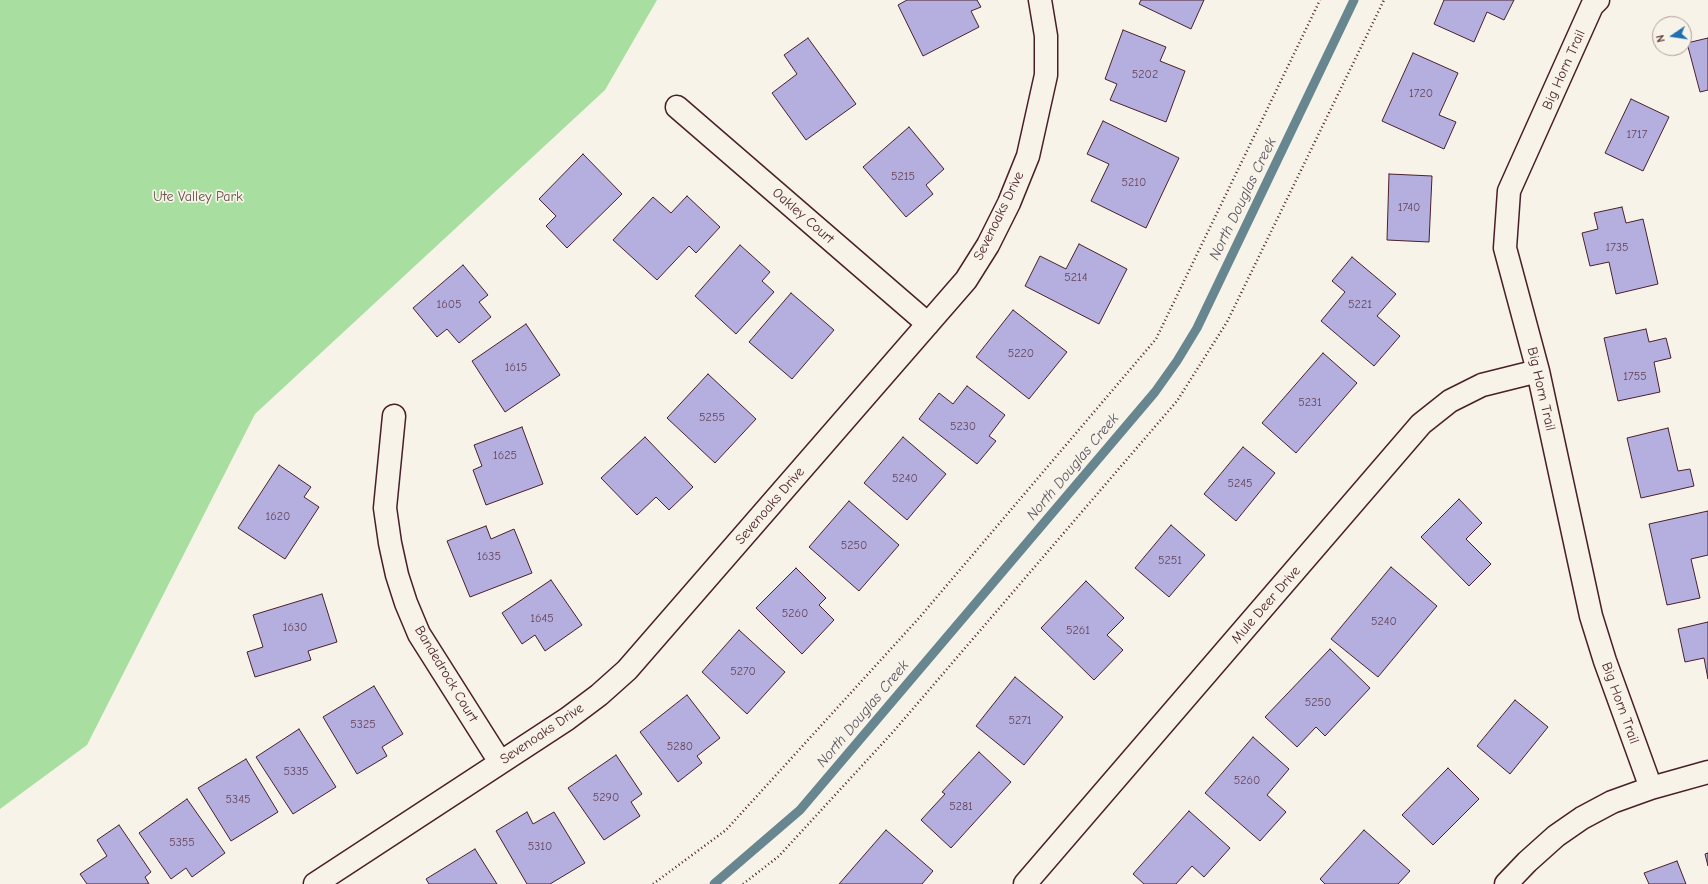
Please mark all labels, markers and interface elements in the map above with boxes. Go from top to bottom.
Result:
north arrow [1652,16,1692,56]
street label: Big Horn Trail [1539,28,1589,112]
text: N [1654,34,1668,44]
house number: 5202 [1132,68,1158,82]
house number: 1720 [1409,87,1433,101]
house number: 1717 [1627,128,1647,142]
water label: North Douglas Creek [1206,135,1280,263]
street label: Sevenoaks Drive [970,169,1028,263]
house number: 5215 [891,170,915,184]
house number: 5210 [1122,176,1146,190]
street label: Oakley Court [769,184,837,248]
park label: Ute Valley Park [153,189,243,205]
house number: 1740 [1398,201,1420,215]
house number: 1735 [1605,241,1629,255]
house number: 5214 [1064,271,1088,285]
house number: 1605 [436,298,462,312]
house number: 5221 [1348,298,1372,312]
street label: Big Horn Trail [1523,345,1559,433]
house number: 5220 [1008,347,1034,361]
house number: 1615 [505,361,527,375]
house number: 1755 [1623,370,1647,384]
house number: 5231 [1298,396,1322,410]
water label: North Douglas Creek [1023,410,1123,524]
house number: 5255 [699,411,725,425]
house number: 5230 [950,420,976,434]
house number: 1625 [493,449,517,463]
street label: Sevenoaks Drive [732,464,808,548]
house number: 5240 [892,472,918,486]
house number: 5245 [1227,477,1253,491]
house number: 1620 [266,510,290,524]
house number: 5250 [841,539,867,553]
house number: 1635 [477,550,501,564]
house number: 5251 [1158,554,1182,568]
street label: Mule Deer Drive [1228,563,1304,647]
house number: 5260 [782,607,808,621]
house number: 1645 [530,612,554,626]
house number: 5240 [1371,615,1397,629]
house number: 1630 [283,621,307,635]
street label: Bandedrock Court [411,623,481,725]
house number: 5261 [1066,624,1090,638]
water label: North Douglas Creek [813,657,913,771]
street label: Big Horn Trail [1597,660,1643,746]
house number: 5270 [730,665,756,679]
house number: 5250 [1305,696,1331,710]
street label: Sevenoaks Drive [497,700,587,768]
house number: 5271 [1008,714,1032,728]
house number: 5325 [350,718,376,732]
house number: 5280 [667,740,693,754]
house number: 5335 [283,765,309,779]
house number: 5260 [1234,774,1260,788]
house number: 5290 [593,791,619,805]
house number: 5345 [226,793,250,807]
house number: 5281 [949,800,973,814]
house number: 5355 [169,836,195,850]
house number: 5310 [528,840,552,854]

